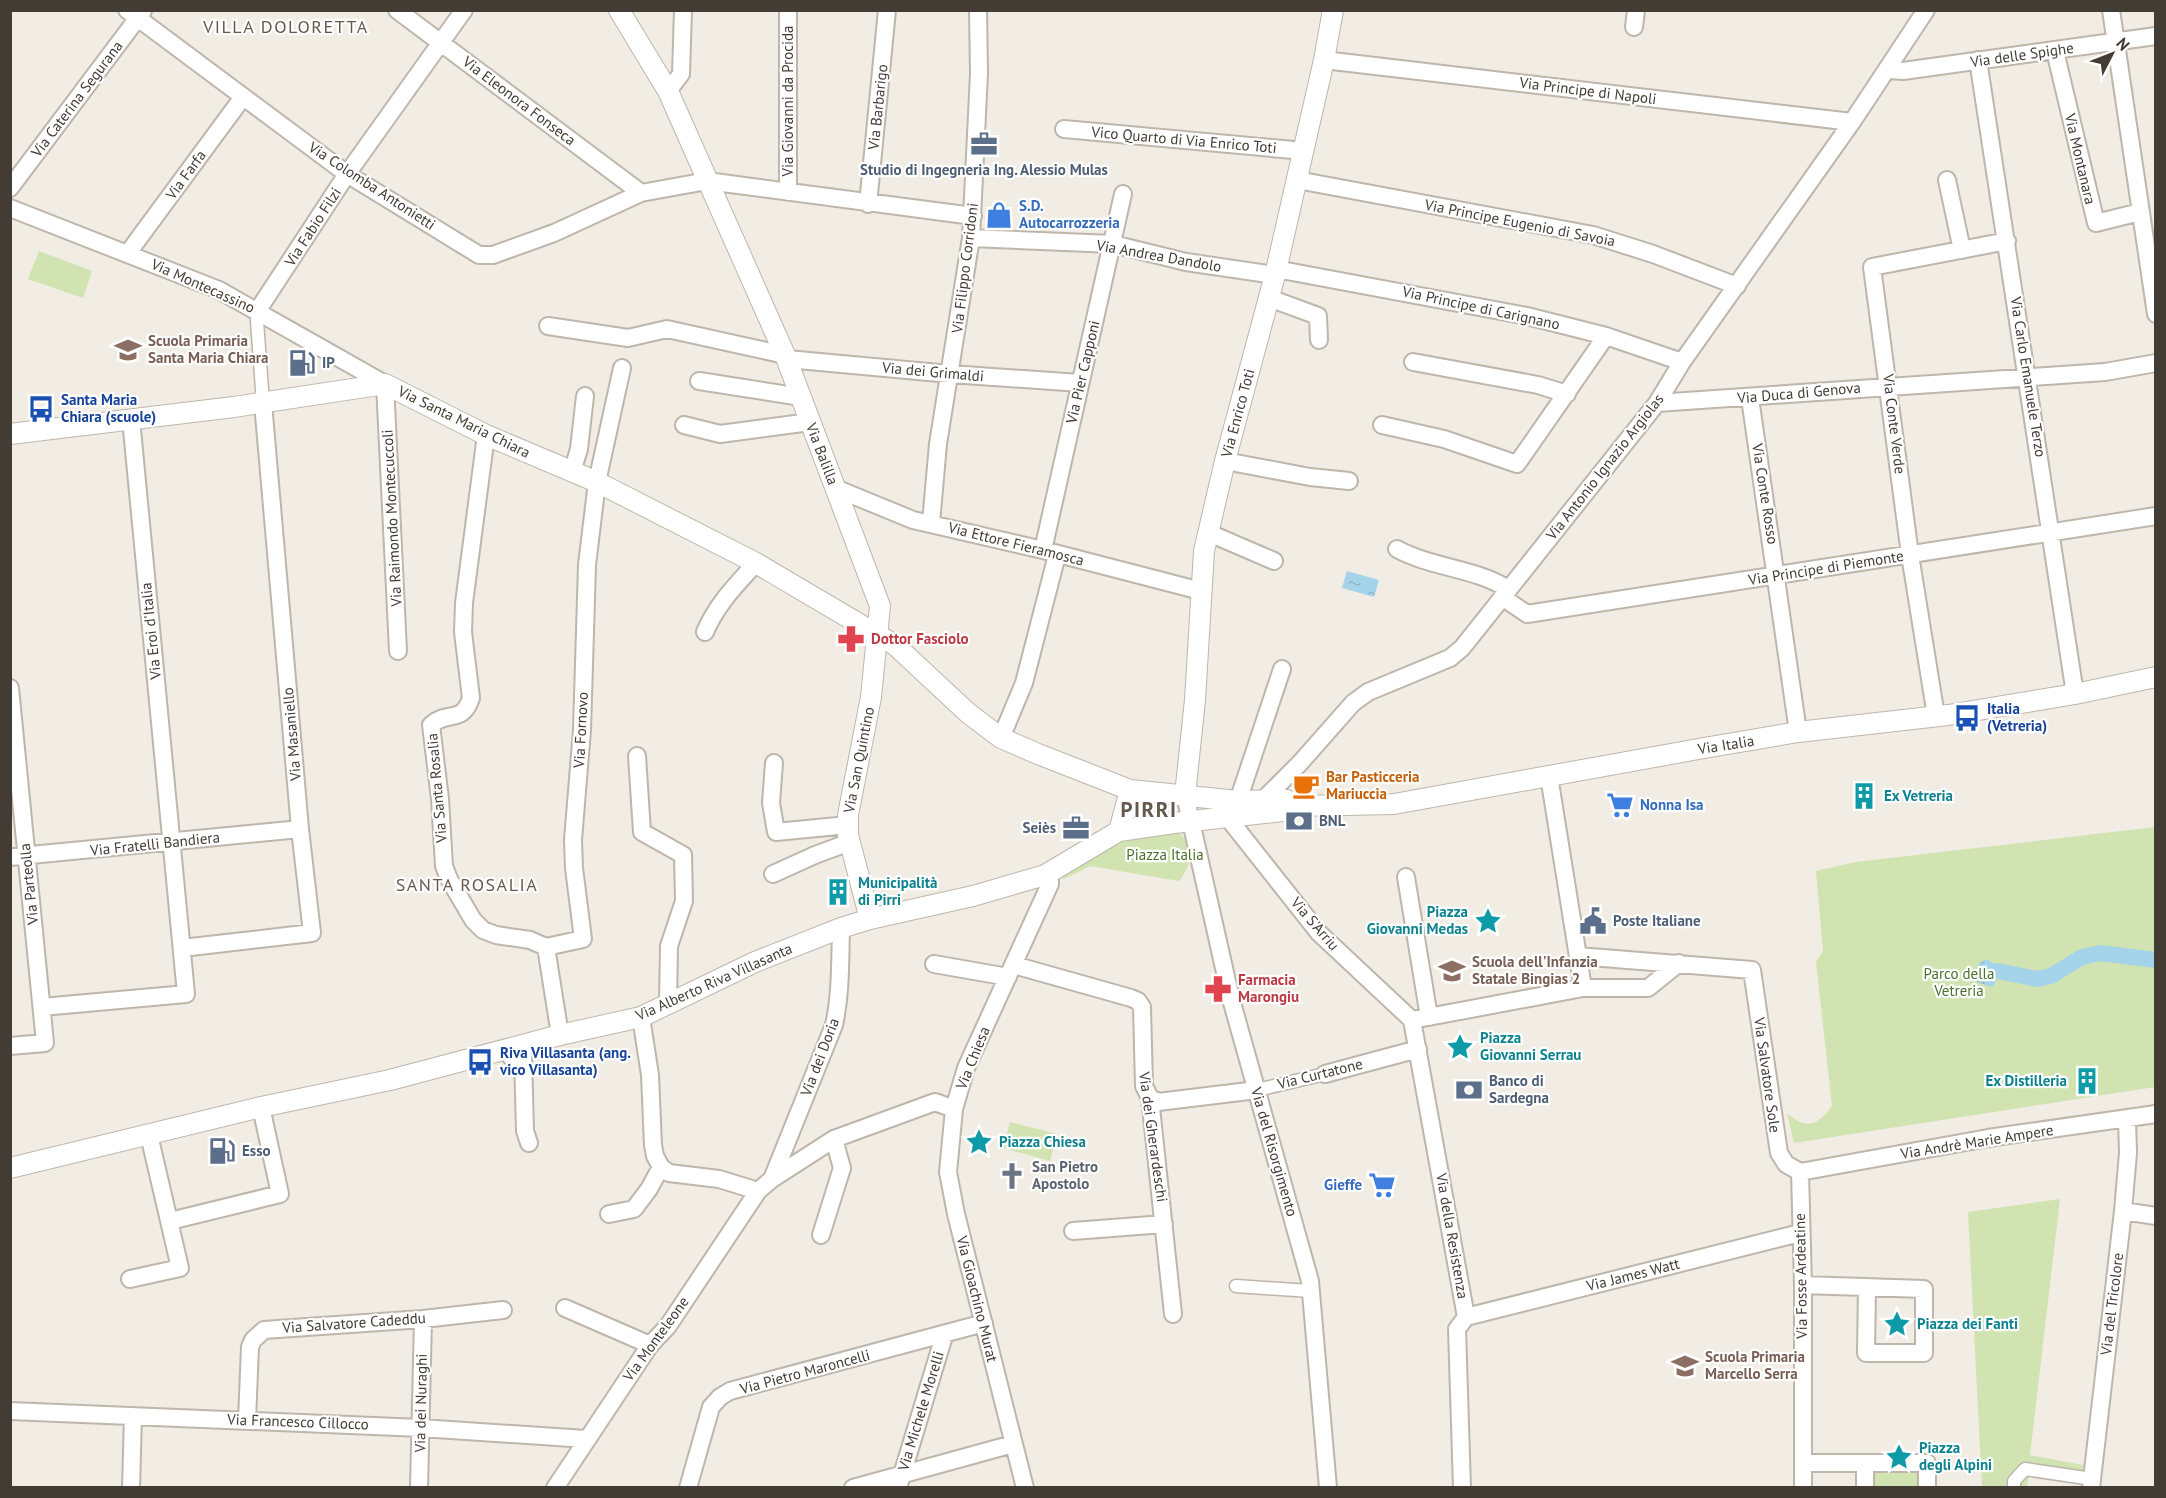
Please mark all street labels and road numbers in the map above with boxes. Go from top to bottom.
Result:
street label: Via Giovanni da Procida [778,26,797,177]
street label: Via Caterina Segurana [26,37,127,161]
street label: Via delle Spighe [1968,38,2075,71]
street label: Via Eleonora Fonseca [458,51,580,149]
street label: Via Barbarigo [863,63,891,152]
street label: Via Principe di Napoli [1517,73,1658,108]
street label: Via Montanara [2061,111,2100,206]
street label: Vico Quarto di Via Enrico Toti [1090,122,1277,157]
street label: Via Colomba Antonietti [304,137,439,234]
street label: Via Farfa [161,146,210,204]
street label: Via Fabio Filzi [279,184,345,271]
street label: Via Principe Eugenio di Savoia [1422,194,1617,250]
street label: Via Filippo Corridoni [947,202,982,335]
street label: Via Andrea Dandolo [1094,235,1223,276]
street label: Via Montecassino [147,254,258,317]
street label: Via Principe di Carignano [1400,281,1562,333]
street label: Via Carlo Emanuele Terzo [2006,294,2051,458]
street label: Via Pier Capponi [1061,318,1104,426]
street label: Via dei Grimaldi [880,358,985,385]
street label: Via Enrico Toti [1216,367,1258,460]
street label: Via Conte Verde [1879,372,1910,475]
street label: Via Duca di Genova [1736,378,1861,407]
street label: Via Santa Maria Chiara [394,381,533,462]
street label: Via Antonio Ignazio Argiolas [1541,390,1668,544]
street label: Via Balilla [802,419,843,487]
street label: Via Raimondo Montecuccoli [377,429,406,608]
street label: Via Conte Rosso [1748,441,1783,546]
street label: Via Ettore Fieramosca [945,517,1086,570]
street label: Via Principe di Piemonte [1746,546,1905,589]
street label: Via Eroi d'Italia [136,582,165,681]
street label: Via Masaniello [278,687,305,783]
street label: Via Fornovo [569,691,592,769]
street label: Via San Quintino [839,705,878,815]
street label: Via Italia [1695,731,1755,758]
street label: Via Santa Rosalia [422,732,451,845]
street label: Via Fratelli Bandiera [88,827,221,860]
street label: Via Parteolla [15,843,42,927]
street label: Via S'Arriu [1286,892,1344,954]
street label: Via Alberto Riva Villasanta [632,938,795,1025]
street label: Via dei Doria [796,1015,843,1099]
street label: Via Salvatore Sole [1750,1015,1785,1134]
street label: Via Chiesa [951,1024,994,1093]
street label: Via Curtatone [1274,1054,1365,1094]
street label: Via dei Gherardeschi [1135,1070,1172,1203]
street label: Via del Risorgimento [1247,1084,1302,1219]
street label: Via Andrè Marie Ampere [1898,1120,2055,1163]
street label: Via della Resistenza [1432,1171,1473,1300]
street label: Via Fosse Ardeatine [1790,1213,1811,1340]
street label: Via Gioachino Murat [952,1233,1002,1364]
street label: Via del Tricolore [2096,1252,2127,1357]
street label: Via James Watt [1583,1254,1681,1295]
street label: Via Monteleone [618,1293,693,1386]
street label: Via Salvatore Cadeddu [281,1308,426,1337]
street label: Via Pietro Maroncelli [737,1345,872,1398]
street label: Via Michele Morelli [893,1349,948,1474]
street label: Via dei Nuraghi [410,1353,431,1454]
street label: Via Francesco Cillocco [226,1410,369,1433]

